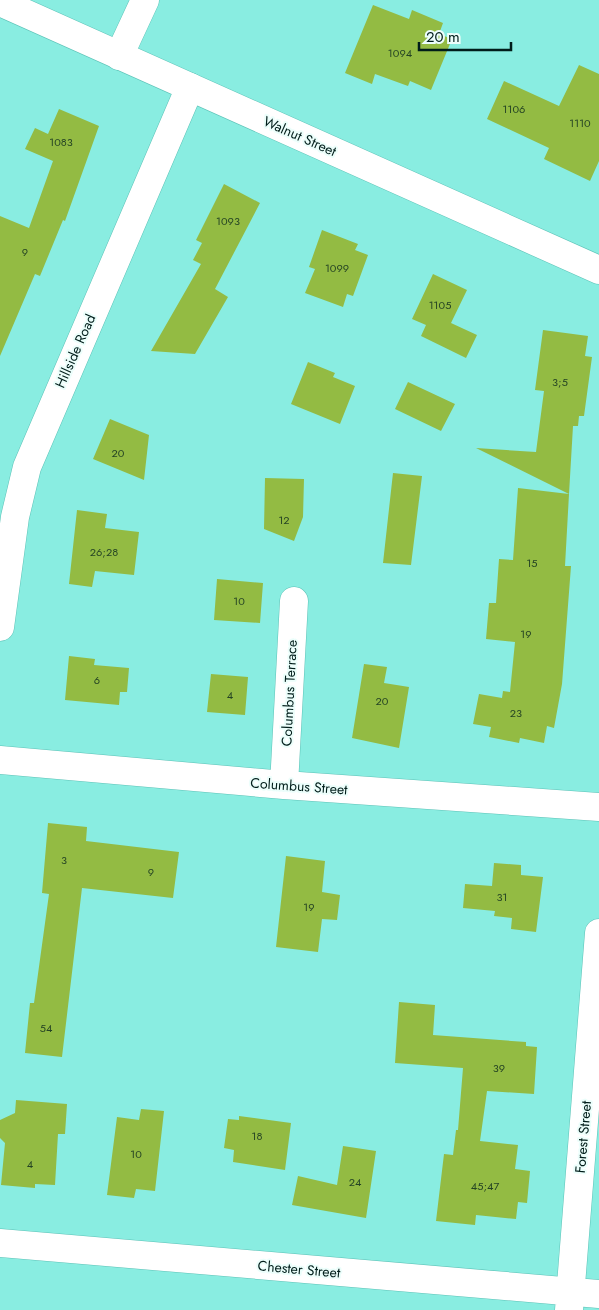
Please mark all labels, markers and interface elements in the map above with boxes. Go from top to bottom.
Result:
scale bar [419,20,512,52]
text: 20 m [426,26,460,48]
house number: 1094 [388,45,413,61]
house number: 1106 [503,101,525,117]
street label: Walnut Street [260,111,340,161]
house number: 1110 [569,115,591,131]
house number: 1083 [49,134,73,150]
house number: 1093 [216,213,240,229]
house number: 9 [22,244,28,260]
house number: 1099 [325,260,349,276]
house number: 1105 [429,297,451,313]
street label: Hillside Road [50,311,100,391]
house number: 3;5 [552,374,568,390]
house number: 20 [112,445,125,461]
house number: 12 [278,512,290,528]
house number: 26;28 [90,544,118,560]
house number: 15 [526,555,538,571]
house number: 10 [233,593,245,609]
house number: 19 [520,626,532,642]
street label: Columbus Terrace [276,639,302,747]
house number: 6 [94,672,100,688]
house number: 4 [227,687,234,703]
house number: 20 [376,693,389,709]
house number: 23 [510,705,522,721]
street label: Columbus Street [250,773,349,799]
house number: 3 [61,852,67,868]
house number: 9 [148,864,154,880]
house number: 31 [497,889,507,905]
house number: 19 [303,899,315,915]
house number: 54 [40,1020,53,1036]
house number: 39 [493,1060,505,1076]
street label: Forest Street [570,1099,596,1174]
house number: 18 [252,1128,262,1144]
house number: 10 [130,1146,142,1162]
house number: 4 [27,1156,34,1172]
house number: 24 [349,1174,362,1190]
house number: 45;47 [471,1178,499,1194]
street label: Chester Street [257,1255,342,1283]

